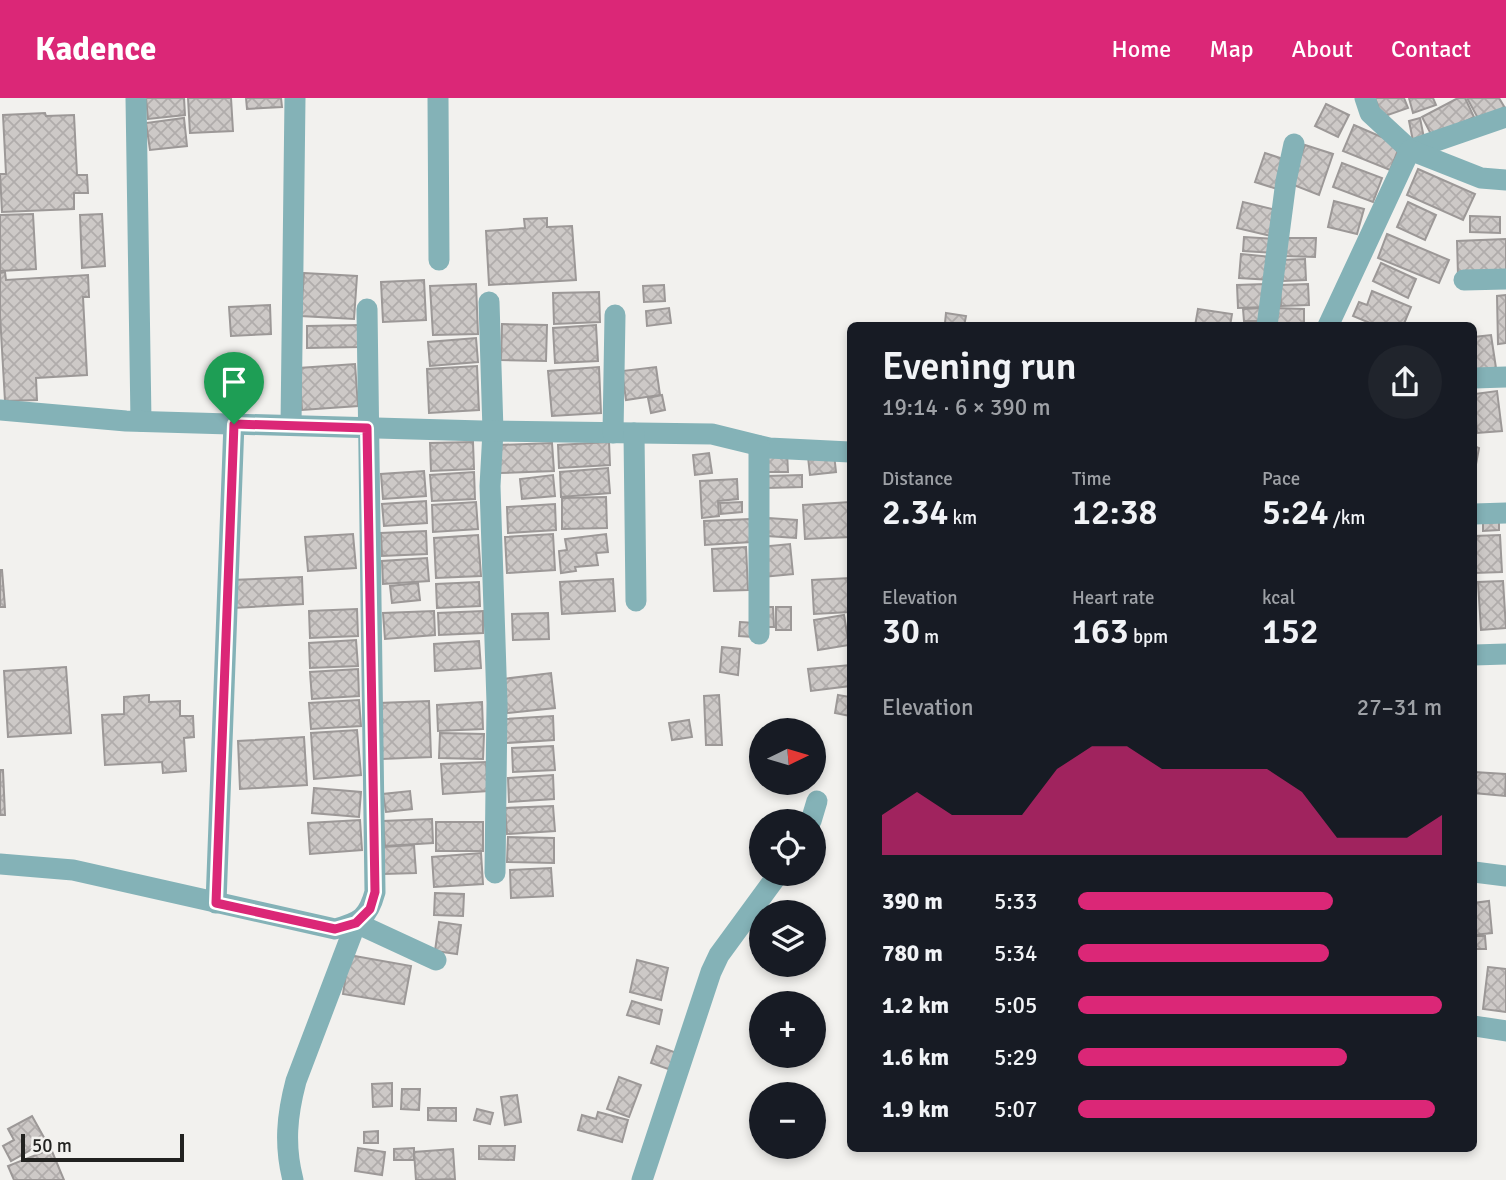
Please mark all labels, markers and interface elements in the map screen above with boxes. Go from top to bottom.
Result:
text: Kadence [35,29,156,70]
text: Home [1111,34,1171,64]
text: Map [1209,34,1254,64]
text: About [1292,34,1353,64]
text: Contact [1391,34,1471,64]
text: Evening run [882,343,1076,390]
button: share [1368,345,1442,419]
pin [204,352,264,424]
icon: arrive [215,363,253,401]
text: 19:14 · 6 × 390 m [882,393,1051,422]
text: Distance [882,467,953,491]
text: Time [1072,467,1111,491]
text: Pace [1262,467,1300,491]
text: 2.34 [882,491,948,534]
text: 12:38 [1072,491,1157,534]
text: 5:24 [1262,491,1329,534]
text: km [948,506,977,530]
text: /km [1329,506,1365,530]
text: Elevation [882,586,958,610]
text: Heart rate [1072,586,1154,610]
text: kcal [1262,586,1295,610]
text: 30 [882,610,920,653]
text: 163 [1072,610,1129,653]
text: 152 [1262,610,1319,653]
text: m [920,625,939,649]
text: bpm [1129,625,1168,649]
text: Elevation [882,693,974,722]
text: 27–31 m [1357,693,1442,722]
north arrow [749,718,826,794]
map controls [749,718,826,1159]
button: locate [749,809,826,886]
text: 390 m [882,887,943,916]
text: 5:33 [994,887,1037,916]
button: layers [749,900,826,977]
text: 780 m [882,939,943,968]
text: 5:34 [994,939,1037,968]
button: + [749,991,826,1068]
text: 1.2 km [882,991,949,1020]
text: 5:05 [994,991,1037,1020]
text: 1.6 km [882,1043,949,1072]
text: 5:29 [994,1043,1037,1072]
button: − [749,1082,826,1159]
text: 1.9 km [882,1095,949,1124]
text: 5:07 [994,1095,1037,1124]
scale bar [21,1131,184,1163]
text: 50 m [32,1134,72,1158]

